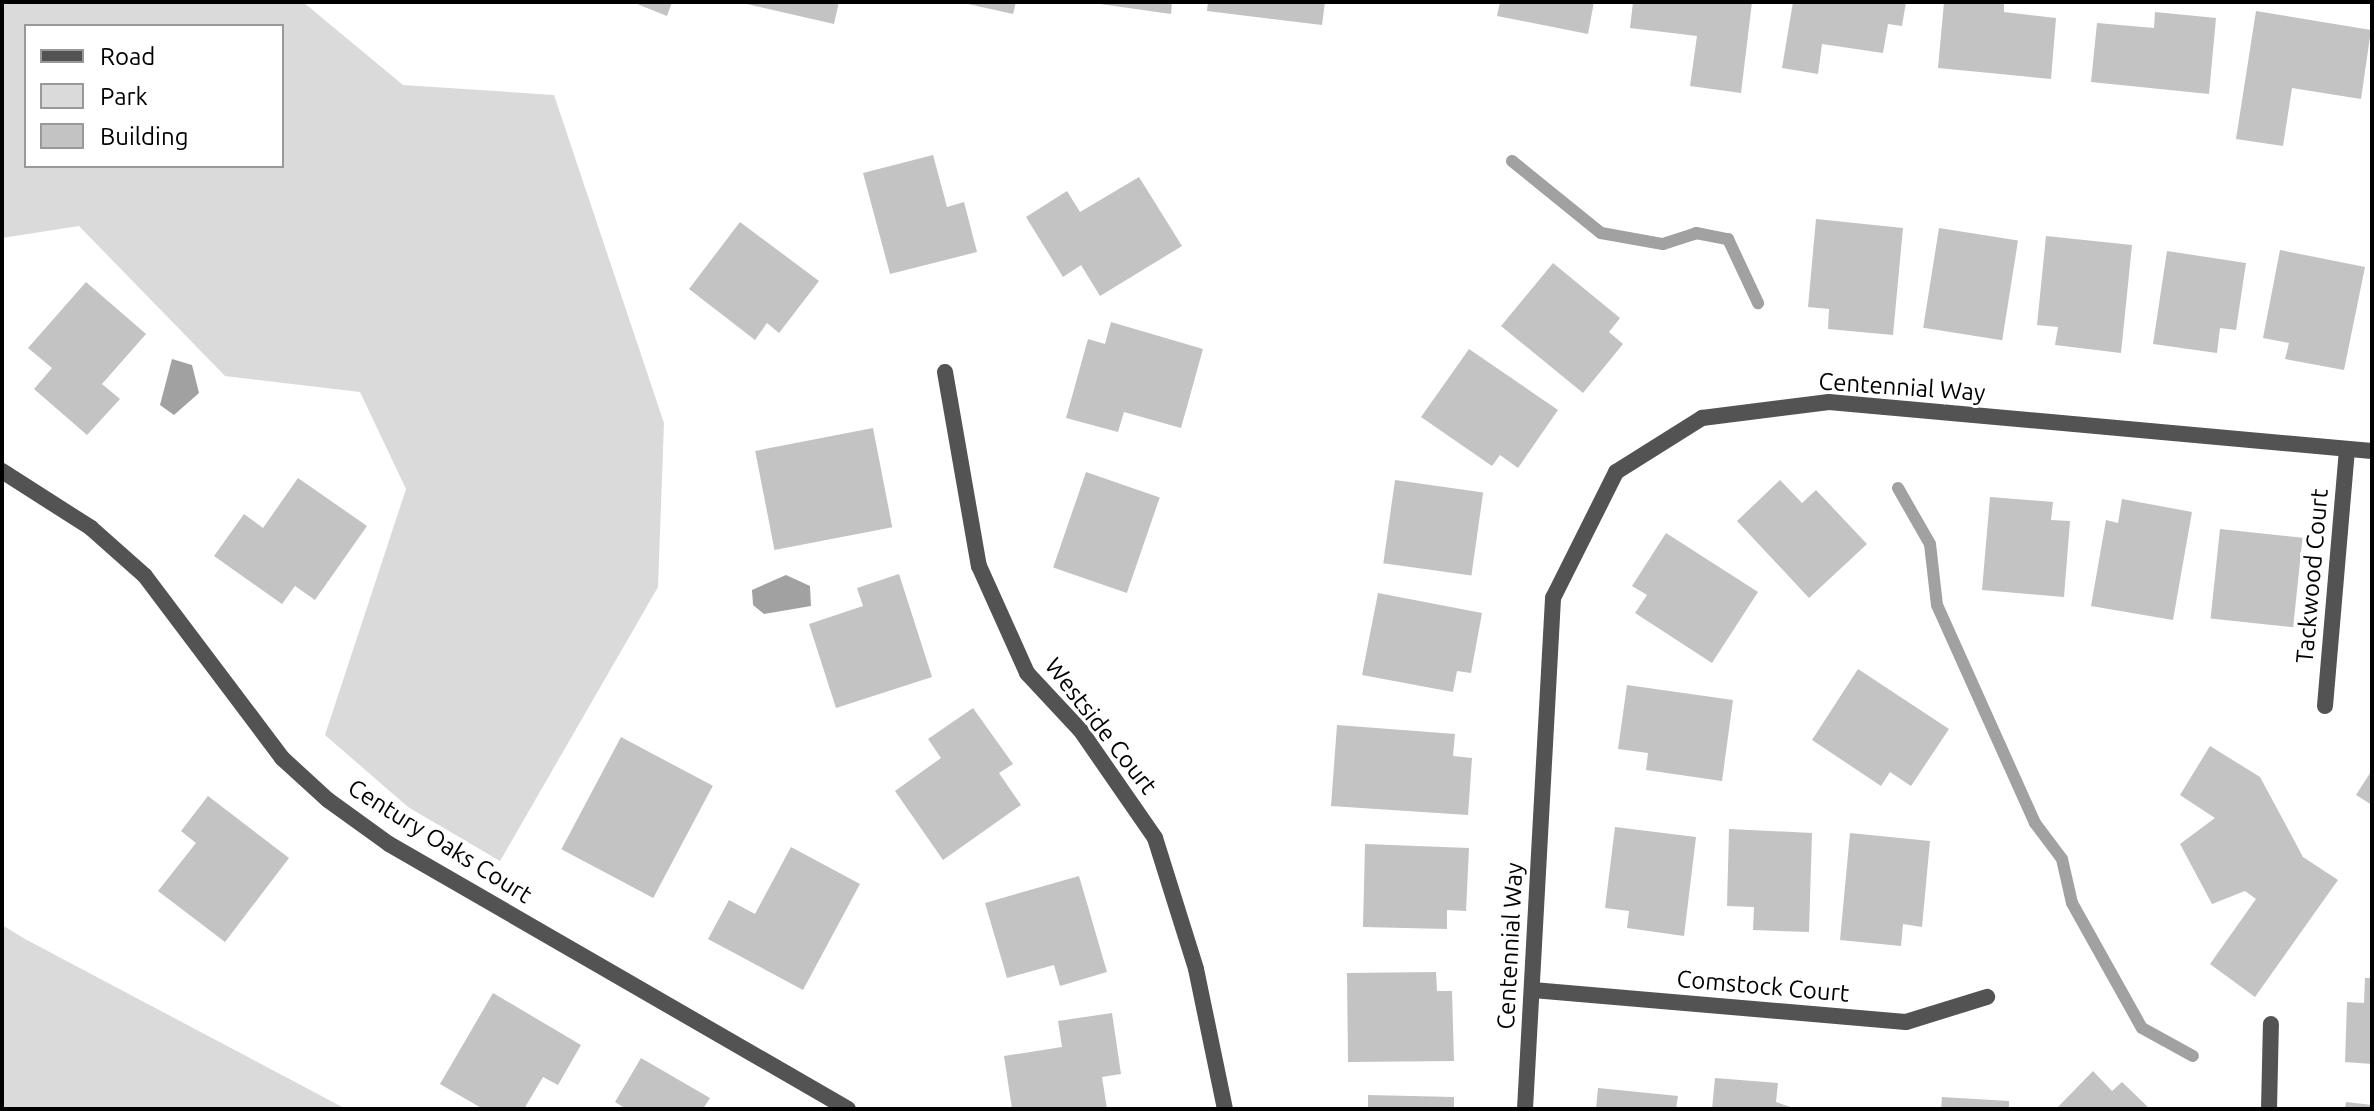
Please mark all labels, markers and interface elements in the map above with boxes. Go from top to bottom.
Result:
legend [24,24,284,168]
text: Road [100,43,155,70]
text: Park [100,83,148,110]
text: Building [100,123,188,150]
street label: Centennial Way [1818,367,1986,407]
street label: Tackwood Court [2290,487,2334,665]
street label: Westside Court [1039,652,1163,800]
street label: Century Oaks Court [343,773,537,909]
street label: Centennial Way [1491,862,1529,1030]
street label: Comstock Court [1676,964,1850,1008]

